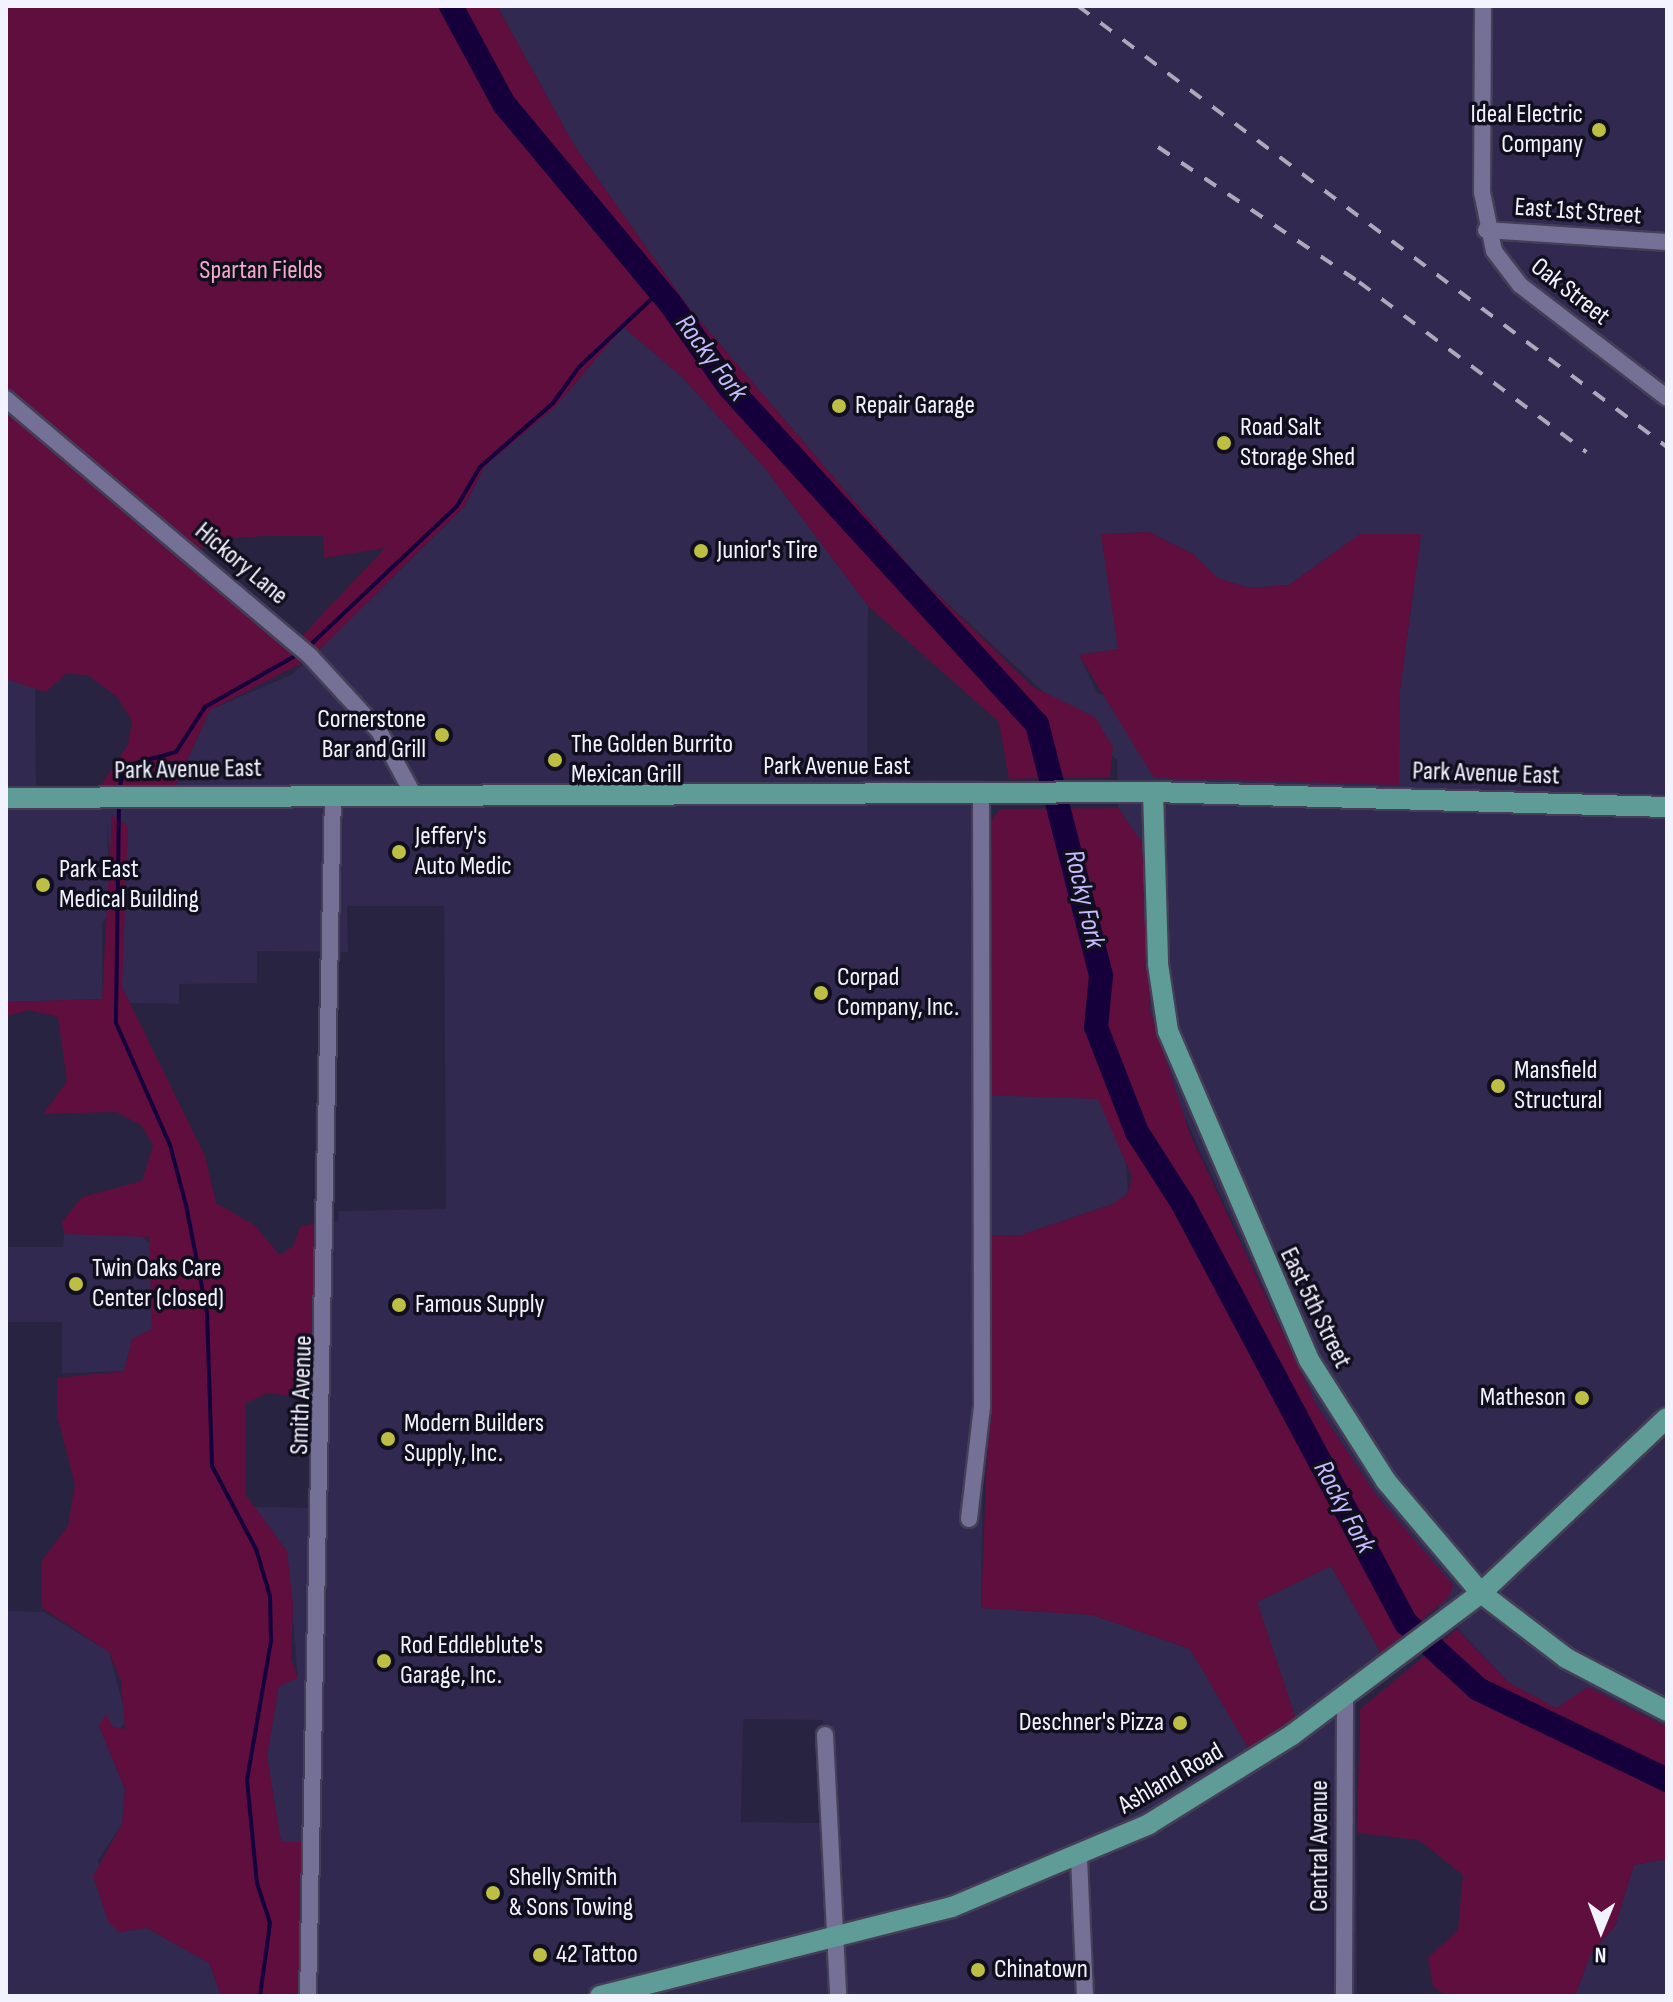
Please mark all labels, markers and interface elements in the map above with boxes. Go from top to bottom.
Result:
place label: Ideal Electric Company [1471,99,1583,160]
marker: Ideal Electric Company [1590,121,1608,139]
street label: East 1st Street [1514,192,1642,232]
street label: Oak Street [1524,252,1616,332]
park label: Spartan Fields [199,255,323,287]
water label: Rocky Fork [668,308,754,408]
place label: Repair Garage [855,390,975,422]
marker: Repair Garage [830,397,848,415]
place label: Road Salt Storage Shed [1240,412,1355,474]
marker: Road Salt Storage Shed [1215,434,1233,452]
street label: Hickory Lane [188,516,294,612]
place label: Junior's Tire [717,535,818,567]
marker: Junior's Tire [692,542,710,560]
place label: Cornerstone Bar and Grill [317,704,426,766]
marker: Cornerstone Bar and Grill [433,726,451,744]
place label: The Golden Burrito Mexican Grill [571,729,733,790]
marker: The Golden Burrito Mexican Grill [546,751,564,769]
street label: Park Avenue East [763,751,911,783]
street label: Park Avenue East [114,753,262,787]
street label: Park Avenue East [1412,756,1560,792]
place label: Jeffery's Auto Medic [415,821,512,882]
marker: Jeffery's Auto Medic [390,843,408,861]
water label: Rocky Fork [1056,847,1112,951]
place label: Park East Medical Building [59,854,199,916]
marker: Park East Medical Building [34,876,52,894]
place label: Corpad Company, Inc. [837,962,959,1024]
marker: Corpad Company, Inc. [812,984,830,1002]
place label: Mansfield Structural [1514,1055,1602,1116]
marker: Mansfield Structural [1489,1077,1507,1095]
street label: East 5th Street [1272,1243,1358,1373]
place label: Twin Oaks Care Center (closed) [92,1253,224,1314]
marker: Twin Oaks Care Center (closed) [67,1275,85,1293]
place label: Famous Supply [415,1289,545,1321]
marker: Famous Supply [390,1296,408,1314]
street label: Smith Avenue [284,1335,320,1455]
place label: Matheson [1480,1382,1566,1414]
marker: Matheson [1573,1389,1591,1407]
place label: Modern Builders Supply, Inc. [404,1408,544,1470]
marker: Modern Builders Supply, Inc. [379,1430,397,1448]
water label: Rocky Fork [1306,1455,1382,1559]
place label: Rod Eddleblute's Garage, Inc. [400,1630,543,1692]
marker: Rod Eddleblute's Garage, Inc. [375,1652,393,1670]
place label: Deschner's Pizza [1019,1707,1164,1739]
marker: Deschner's Pizza [1171,1714,1189,1732]
street label: Ashland Road [1113,1737,1229,1821]
street label: Central Avenue [1304,1780,1336,1912]
place label: Shelly Smith & Sons Towing [509,1862,633,1924]
marker: Shelly Smith & Sons Towing [484,1884,502,1902]
north arrow [1561,1890,1641,1970]
place label: 42 Tattoo [556,1939,638,1971]
text: N [1594,1941,1607,1968]
marker: 42 Tattoo [531,1946,549,1964]
place label: Chinatown [994,1954,1088,1986]
marker: Chinatown [969,1961,987,1979]

